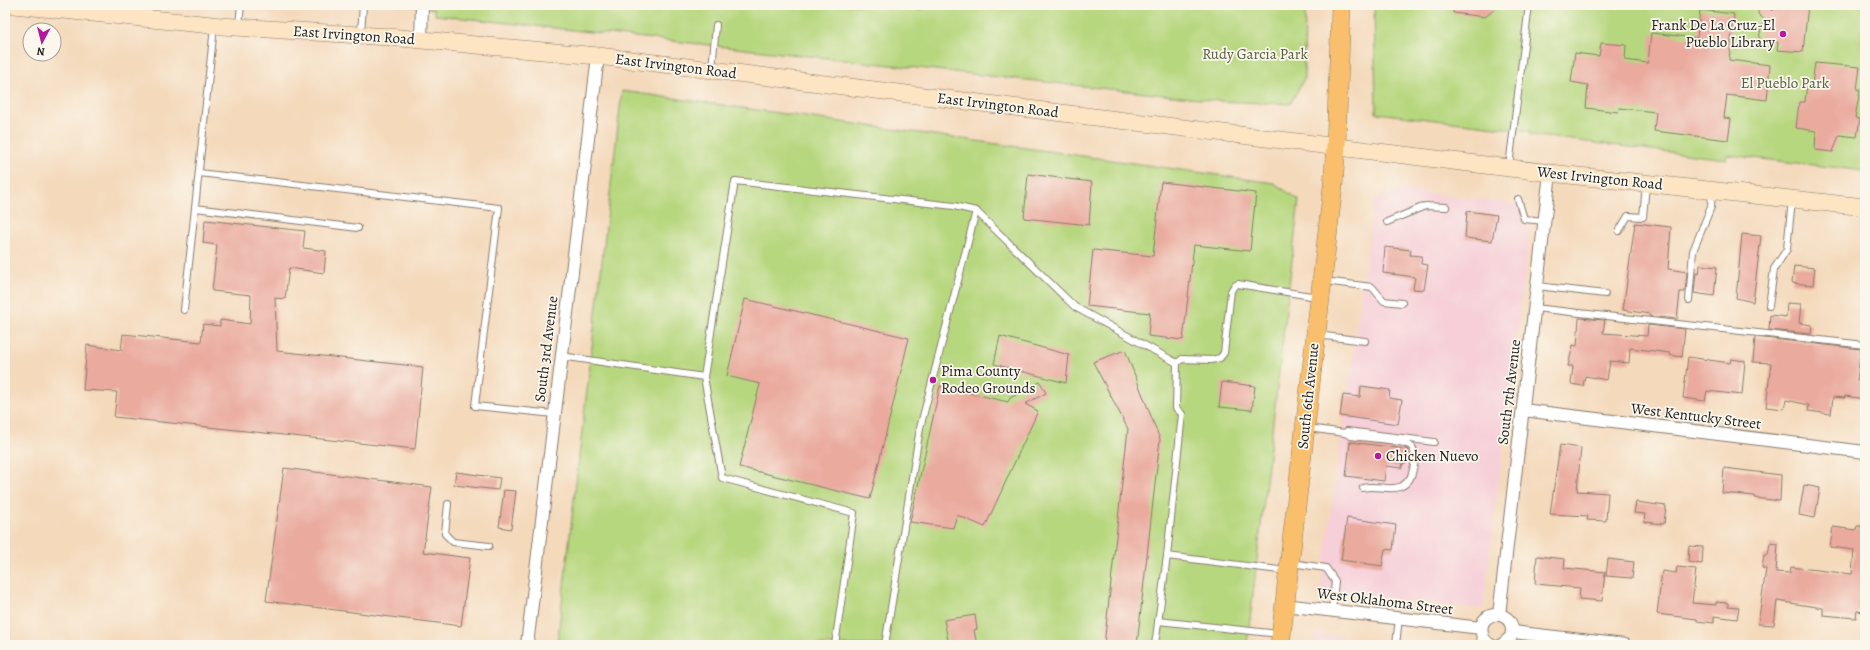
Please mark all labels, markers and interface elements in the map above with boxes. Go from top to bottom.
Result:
place label: Frank De La Cruz-El Pueblo Library [1651,15,1775,52]
street label: East Irvington Road [292,21,417,49]
north arrow [22,22,62,62]
marker: Frank De La Cruz-El Pueblo Library [1778,29,1788,39]
text: N [36,43,46,59]
park label: Rudy Garcia Park [1202,44,1308,64]
street label: East Irvington Road [614,49,739,83]
park label: El Pueblo Park [1741,73,1830,93]
street label: East Irvington Road [936,88,1061,122]
street label: West Irvington Road [1535,161,1665,195]
street label: South 3rd Avenue [530,295,562,403]
street label: South 7th Avenue [1493,338,1525,446]
street label: South 6th Avenue [1292,342,1324,450]
place label: Pima County Rodeo Grounds [941,361,1036,398]
marker: Pima County Rodeo Grounds [928,375,938,385]
street label: West Kentucky Street [1629,398,1762,434]
place label: Chicken Nuevo [1386,446,1479,466]
marker: Chicken Nuevo [1373,451,1383,461]
street label: West Oklahoma Street [1315,583,1454,619]

